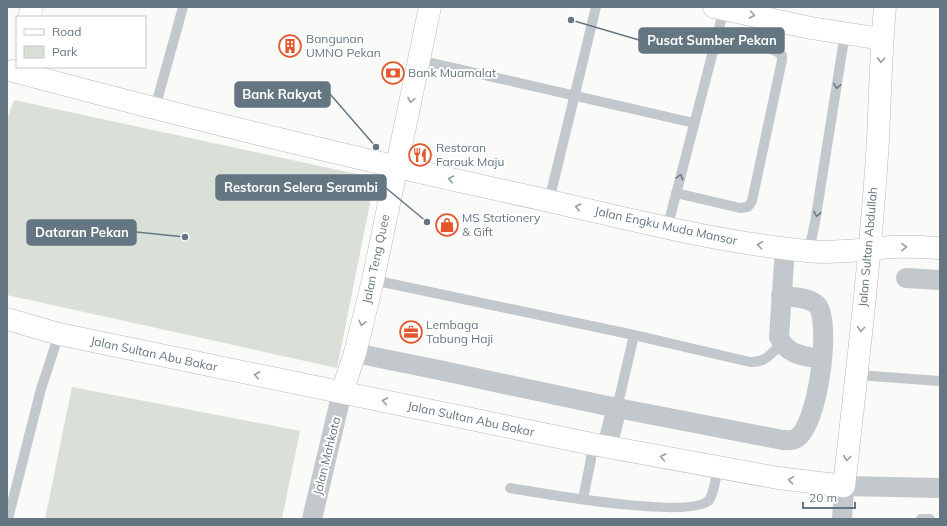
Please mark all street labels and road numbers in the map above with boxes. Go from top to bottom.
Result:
street label: Jalan Sultan Abdullah [855,186,880,308]
street label: Jalan Engku Muda Mansor [593,203,739,248]
street label: Jalan Teng Quee [359,213,392,305]
street label: Jalan Sultan Abu Bakar [89,333,220,374]
street label: Jalan Sultan Abu Bakar [406,398,537,439]
street label: Jalan Mahkota [310,415,343,497]

